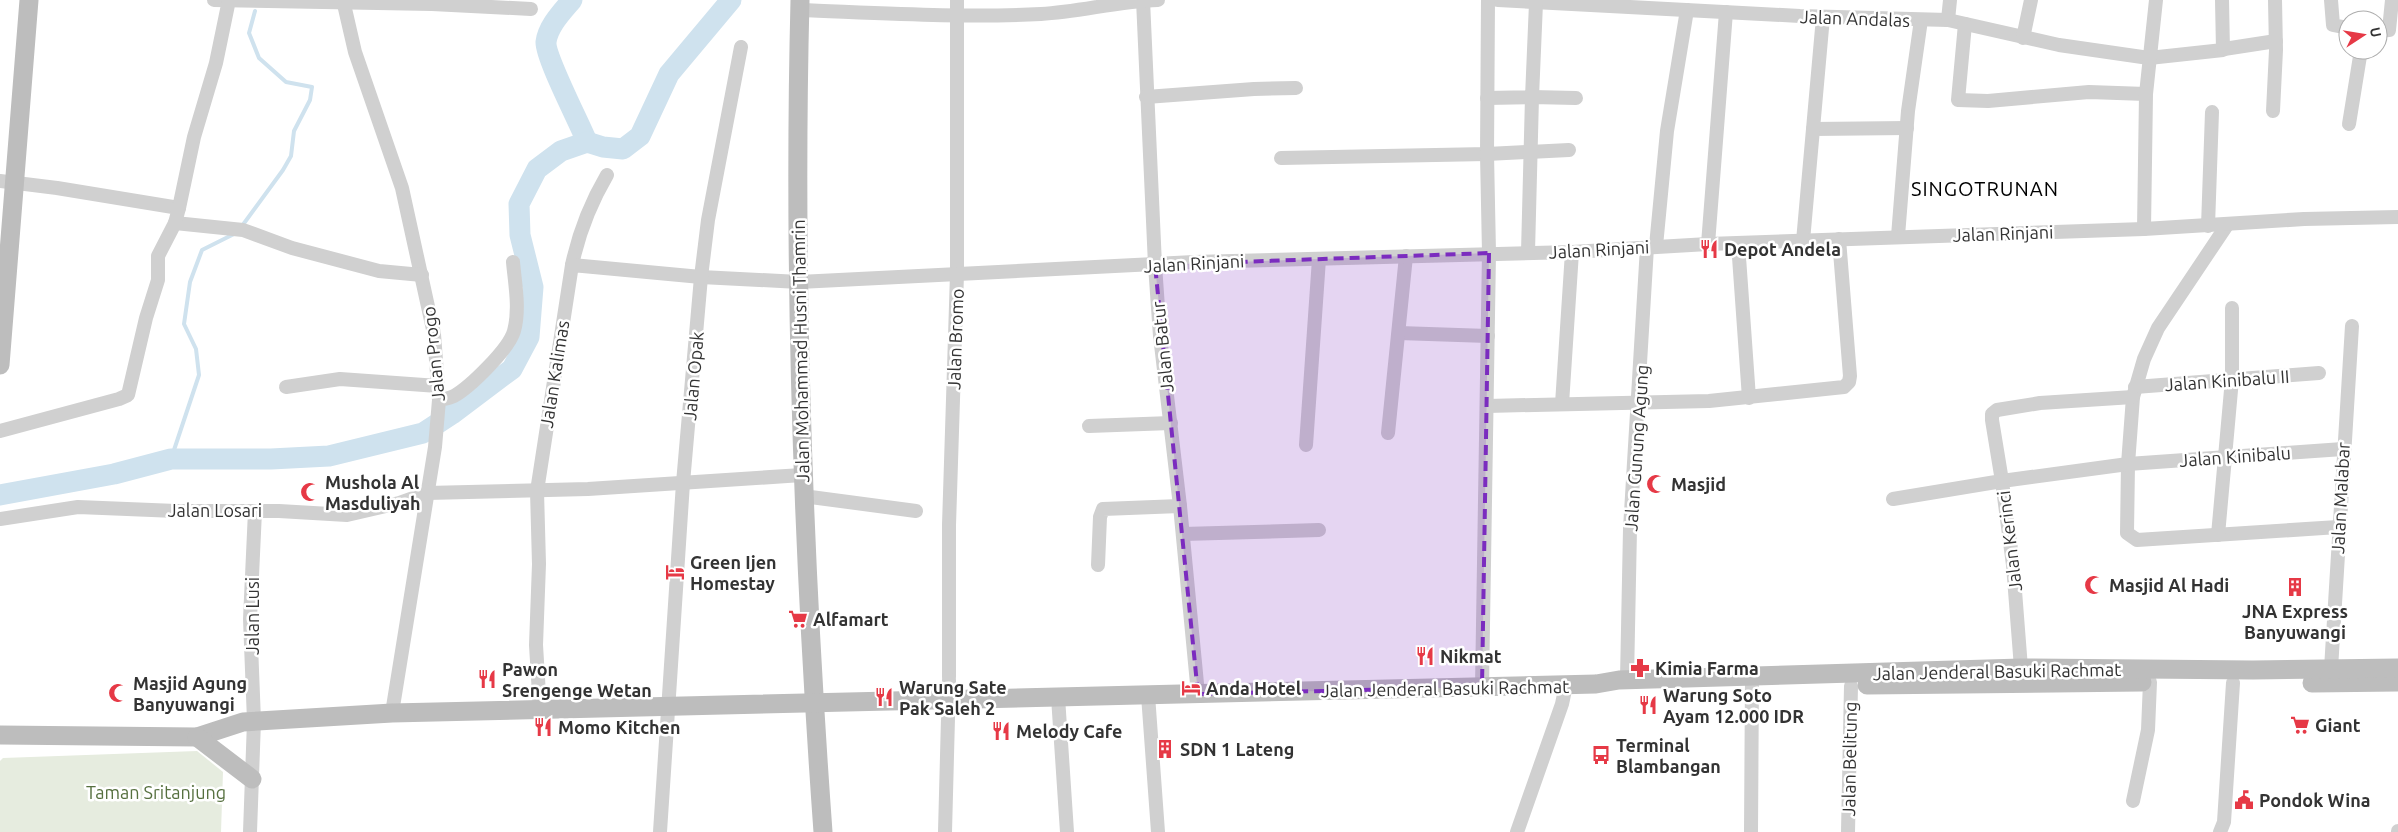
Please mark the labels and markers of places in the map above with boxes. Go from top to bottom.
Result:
restaurant icon: Depot Andela [1698,238,1720,260]
place label: Depot Andela [1724,239,1841,259]
place label: Mushola Al Masduliyah [325,472,421,513]
mosque icon: Masjid [1645,473,1667,495]
place label: Masjid [1671,474,1726,494]
mosque icon: Mushola Al Masduliyah [299,481,321,503]
place label: Green Ijen Homestay [690,552,777,593]
hotel icon: Green Ijen Homestay [664,561,686,583]
mosque icon: Masjid Al Hadi [2083,574,2105,596]
place label: Masjid Al Hadi [2109,575,2229,595]
building icon: JNA Express Banyuwangi [2284,576,2306,598]
place label: JNA Express Banyuwangi [2242,601,2348,642]
supermarket icon: Alfamart [787,608,809,630]
place label: Alfamart [813,609,889,629]
restaurant icon: Nikmat [1414,645,1436,667]
place label: Nikmat [1440,646,1502,666]
pharmacy icon: Kimia Farma [1629,657,1651,679]
place label: Kimia Farma [1655,658,1759,678]
place label: Pawon Srengenge Wetan [502,659,652,700]
restaurant icon: Pawon Srengenge Wetan [476,668,498,690]
place label: Masjid Agung Banyuwangi [133,673,247,714]
place label: Warung Sate Pak Saleh 2 [899,677,1007,718]
hotel icon: Anda Hotel [1180,677,1202,699]
place label: Anda Hotel [1206,678,1302,698]
mosque icon: Masjid Agung Banyuwangi [107,682,129,704]
place label: Warung Soto Ayam 12.000 IDR [1663,685,1804,726]
restaurant icon: Warung Sate Pak Saleh 2 [873,686,895,708]
restaurant icon: Warung Soto Ayam 12.000 IDR [1637,694,1659,716]
supermarket icon: Giant [2289,714,2311,736]
place label: Giant [2315,715,2361,735]
restaurant icon: Momo Kitchen [532,716,554,738]
place label: Momo Kitchen [558,717,680,737]
restaurant icon: Melody Cafe [990,720,1012,742]
place label: Melody Cafe [1016,721,1122,741]
place label: Terminal Blambangan [1616,735,1721,776]
building icon: SDN 1 Lateng [1154,738,1176,760]
place label: SDN 1 Lateng [1180,739,1294,759]
bus stop icon: Terminal Blambangan [1590,744,1612,766]
public building icon: Pondok Wina [2233,789,2255,811]
place label: Pondok Wina [2259,790,2370,810]

